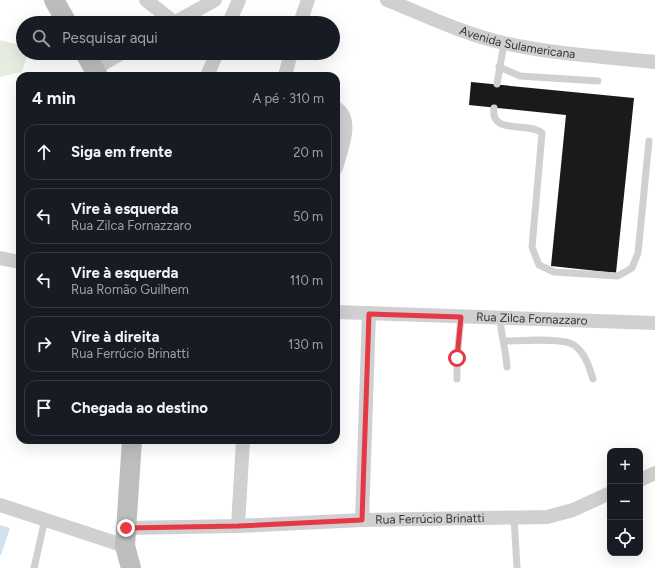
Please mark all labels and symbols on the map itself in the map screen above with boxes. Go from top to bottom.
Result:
street label: Avenida Sulamericana [458,23,576,61]
street label: Rua Zilca Fornazzaro [476,310,588,328]
route start [448,349,466,367]
street label: Rua Ferrúcio Brinatti [375,511,485,527]
route end [117,519,135,537]

